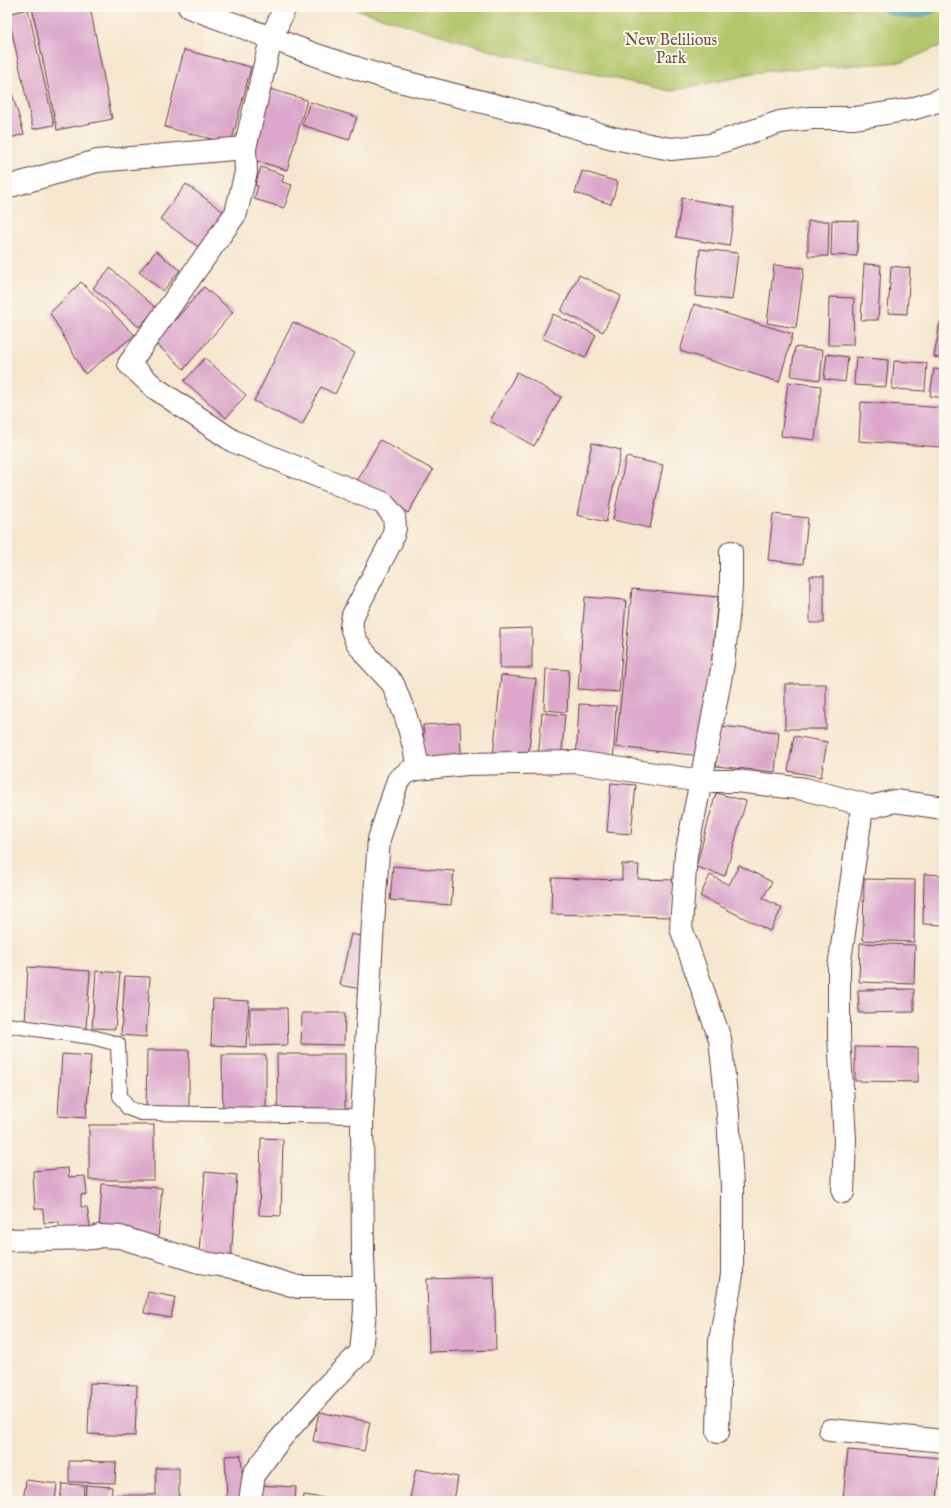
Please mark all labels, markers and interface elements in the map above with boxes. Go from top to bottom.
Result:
park label: New Belilious Park [625,31,718,69]

